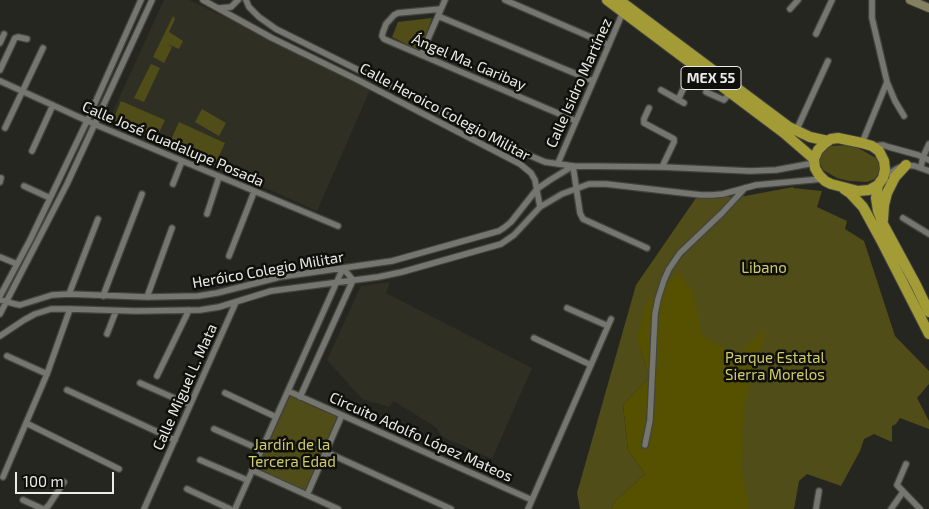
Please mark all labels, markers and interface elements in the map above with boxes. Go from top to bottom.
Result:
street label: Calle Isidro Martínez [542,15,616,151]
street label: Ángel Ma. Garibay [409,30,529,94]
street label: Calle Heroico Colegio Militar [357,59,533,165]
road number: MEX 55 [681,66,741,90]
street label: Calle José Guadalupe Posada [79,97,267,191]
street label: Heróico Colegio Militar [191,248,345,292]
park label: Libano [741,259,787,277]
street label: Calle Miguel L. Mata [149,321,221,453]
park label: Parque Estatal Sierra Morelos [725,349,825,384]
street label: Circuito Adolfo López Mateos [327,388,515,486]
park label: Jardín de la Tercera Edad [248,436,336,471]
scale bar [18,462,116,494]
text: 100 m [23,472,64,490]

